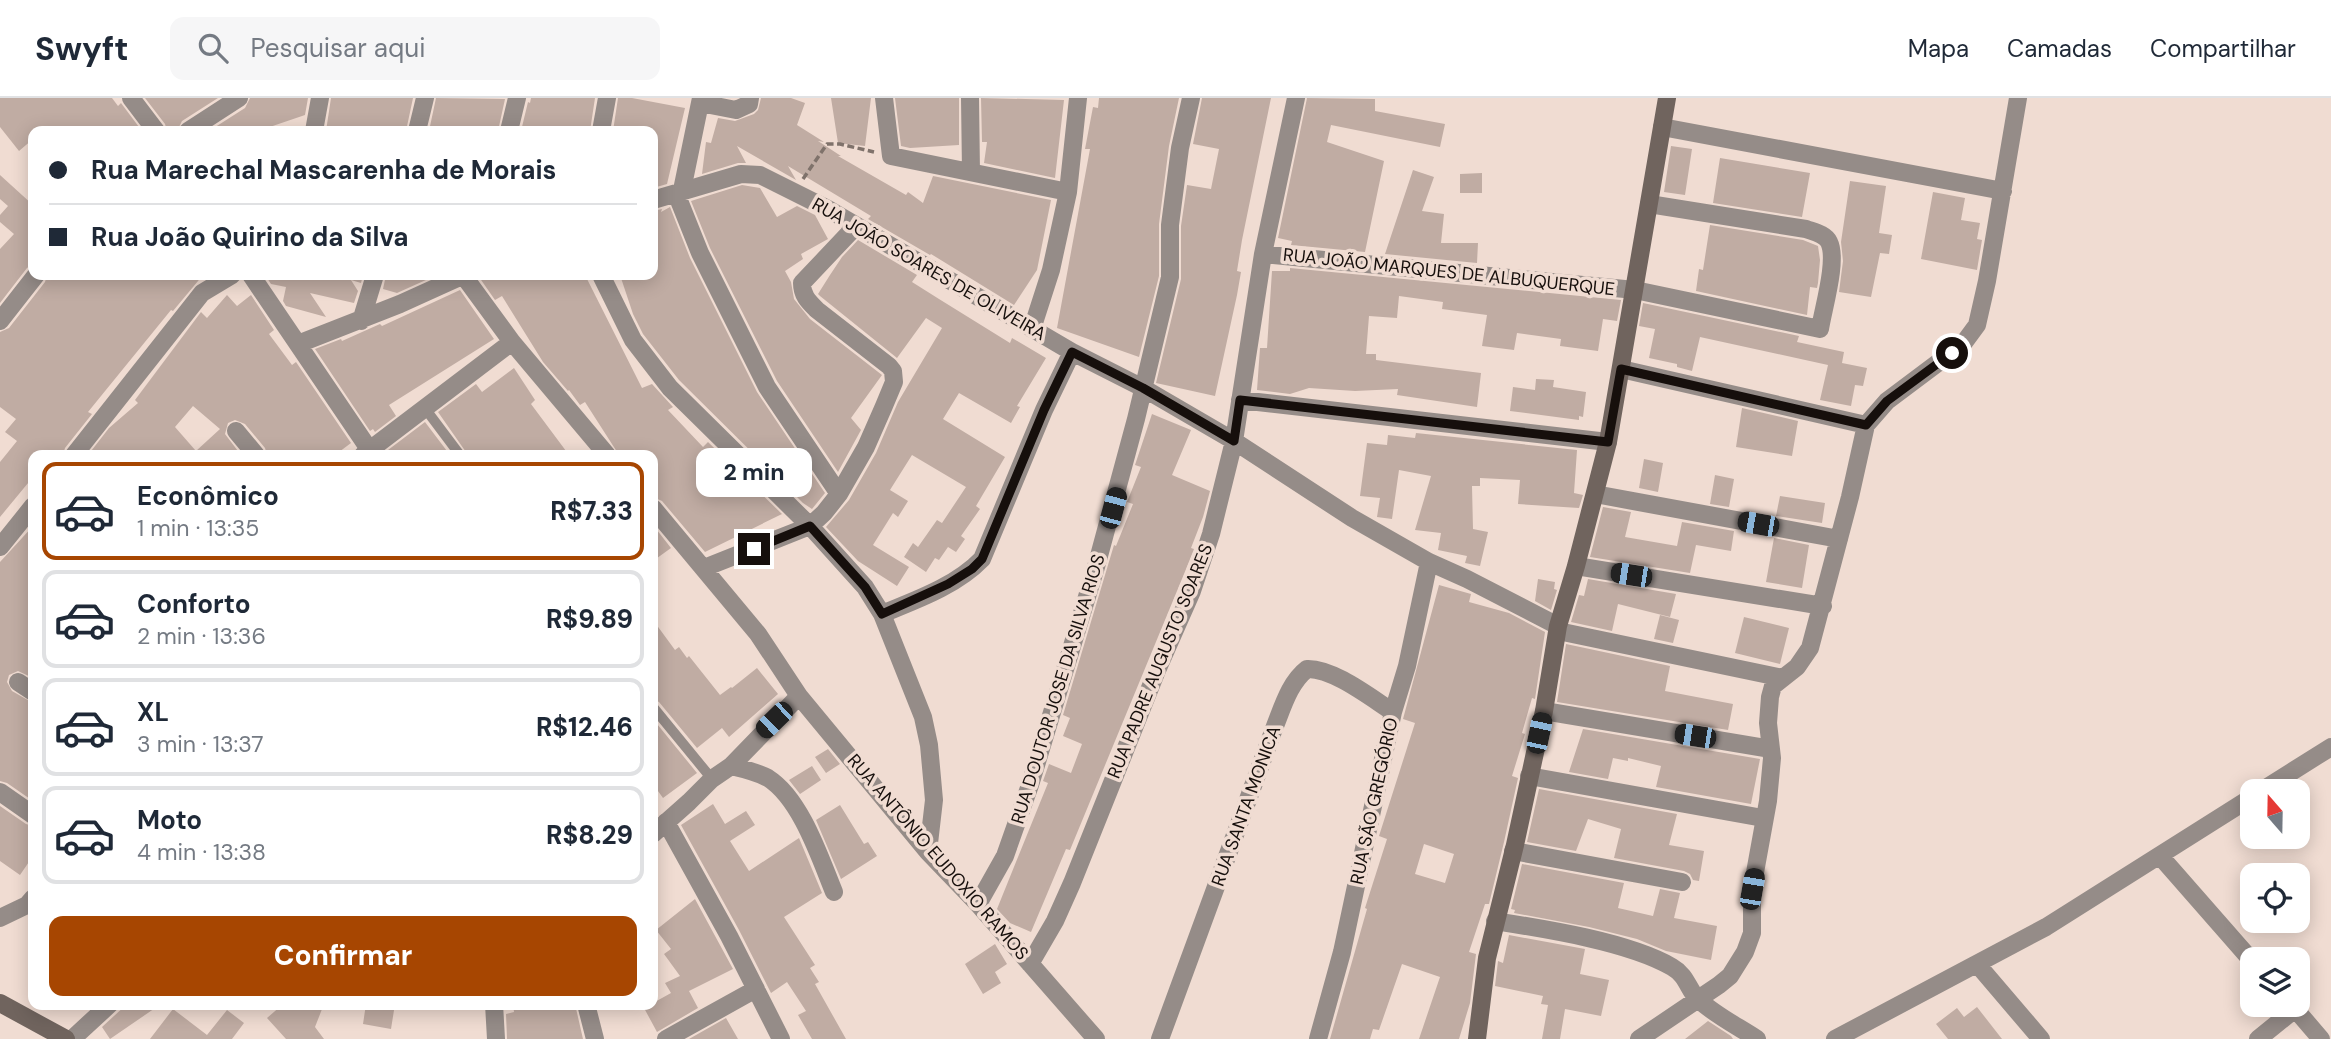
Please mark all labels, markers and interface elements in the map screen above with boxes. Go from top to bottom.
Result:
search box [170,17,660,80]
text: Swyft [35,27,128,70]
icon: search [194,29,232,67]
text: Pesquisar aqui [250,31,425,65]
text: Mapa [1908,33,1969,64]
text: Camadas [2007,33,2112,64]
text: Compartilhar [2150,33,2296,64]
text: Rua Marechal Mascarenha de Morais [91,153,556,187]
street label: RUA JOÃO SOARES DE OLIVEIRA [808,192,1050,346]
text: Rua João Quirino da Silva [91,220,408,254]
street label: RUA JOÃO MARQUES DE ALBUQUERQUE [1282,243,1616,301]
route start [1936,337,1968,369]
callout: 2 min [696,448,812,496]
text: 2 min [723,457,785,487]
text: Econômico [137,479,279,513]
icon: car [53,480,116,543]
car [1098,485,1129,531]
text: R$7.33 [550,494,633,528]
car [1736,510,1781,538]
text: 1 min · 13:35 [137,513,259,543]
route end [738,533,770,565]
street label: RUA PADRE AUGUSTO SOARES [1102,540,1218,782]
street label: RUA DOUTOR JOSE DA SILVA RIOS [1006,551,1110,827]
car [1609,561,1654,589]
text: Conforto [137,587,251,621]
icon: car [53,588,116,651]
text: R$9.89 [546,602,633,636]
text: 2 min · 13:36 [137,621,266,651]
text: XL [137,695,169,729]
icon: car [53,696,116,759]
car [752,698,797,742]
text: R$12.46 [536,710,633,744]
car [1525,710,1554,756]
street label: RUA SÃO GREGÓRIO [1345,715,1403,887]
street label: RUA SANTA MONICA [1206,722,1286,890]
car [1673,722,1718,750]
text: 3 min · 13:37 [137,729,264,759]
street label: RUA ANTÔNIO EUDOXIO RAMOS [842,749,1034,965]
north arrow [2240,779,2310,849]
map controls [2240,779,2310,1017]
text: Moto [137,803,202,837]
icon: car [53,804,116,867]
text: R$8.29 [546,818,633,852]
text: 4 min · 13:38 [137,837,266,867]
button: locate [2240,863,2310,933]
car [1739,866,1766,912]
button: Confirmar [49,916,637,996]
button: layers [2240,947,2310,1017]

